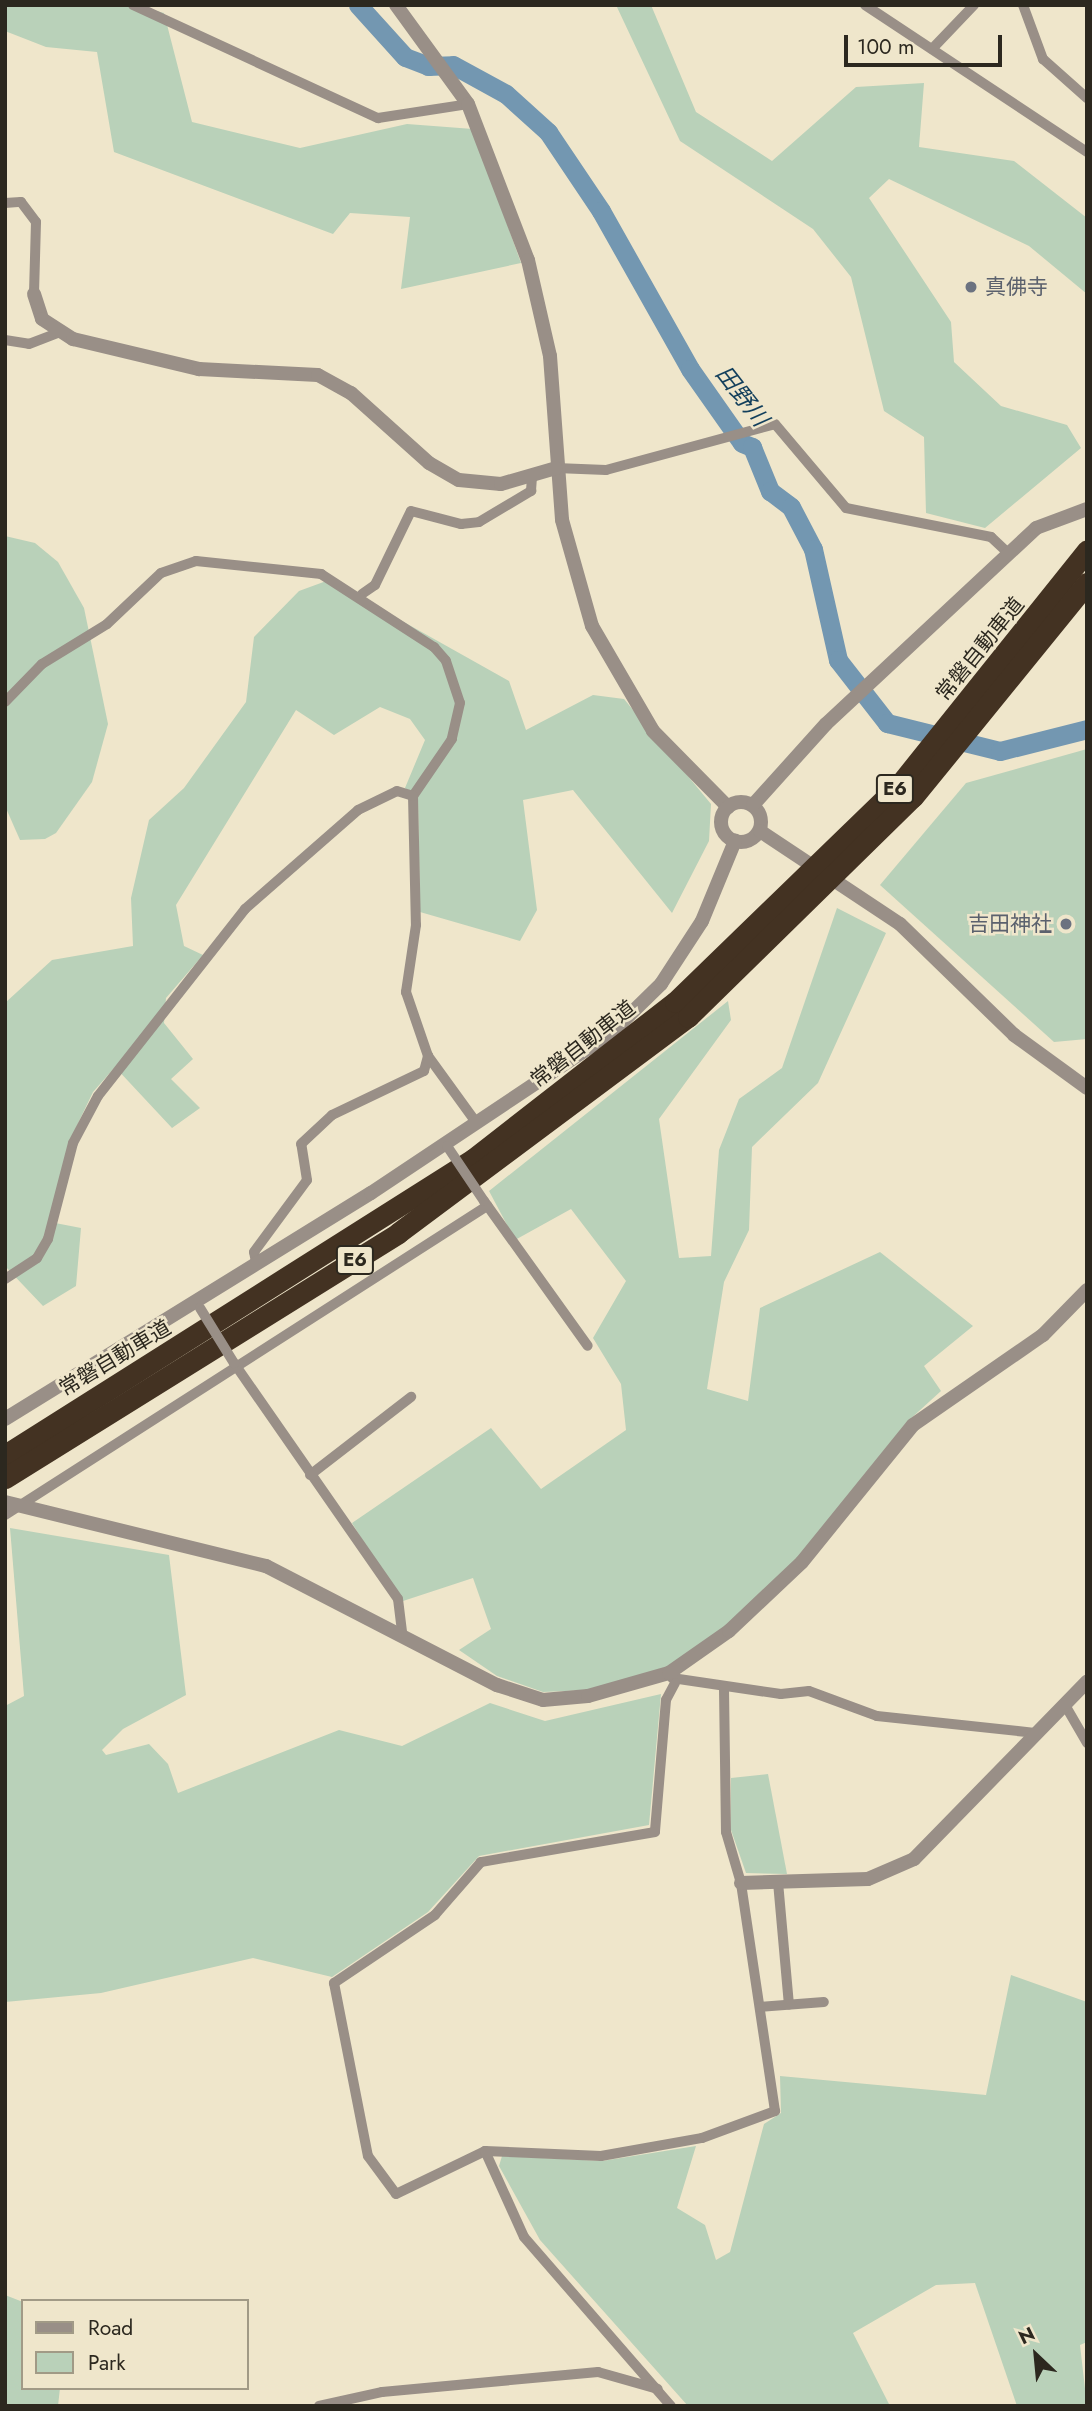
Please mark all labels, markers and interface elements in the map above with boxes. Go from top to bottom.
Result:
scale bar [847,21,1004,65]
text: 100 m [857,32,914,62]
place label: 真佛寺 [985,274,1048,300]
marker: 真佛寺 [963,279,979,295]
water label: 田野川 [710,360,774,432]
street label: 常磐自動車道 [931,592,1029,706]
road number: E6 [876,774,914,804]
place label: 吉田神社 [968,911,1052,937]
marker: 吉田神社 [1058,916,1074,932]
street label: 常磐自動車道 [526,995,640,1093]
road number: E6 [336,1244,374,1276]
street label: 常磐自動車道 [55,1315,175,1401]
legend [21,2299,248,2390]
text: Road [88,2313,133,2343]
north arrow [1001,2320,1071,2390]
text: N [1014,2320,1039,2351]
text: Park [88,2348,125,2378]

